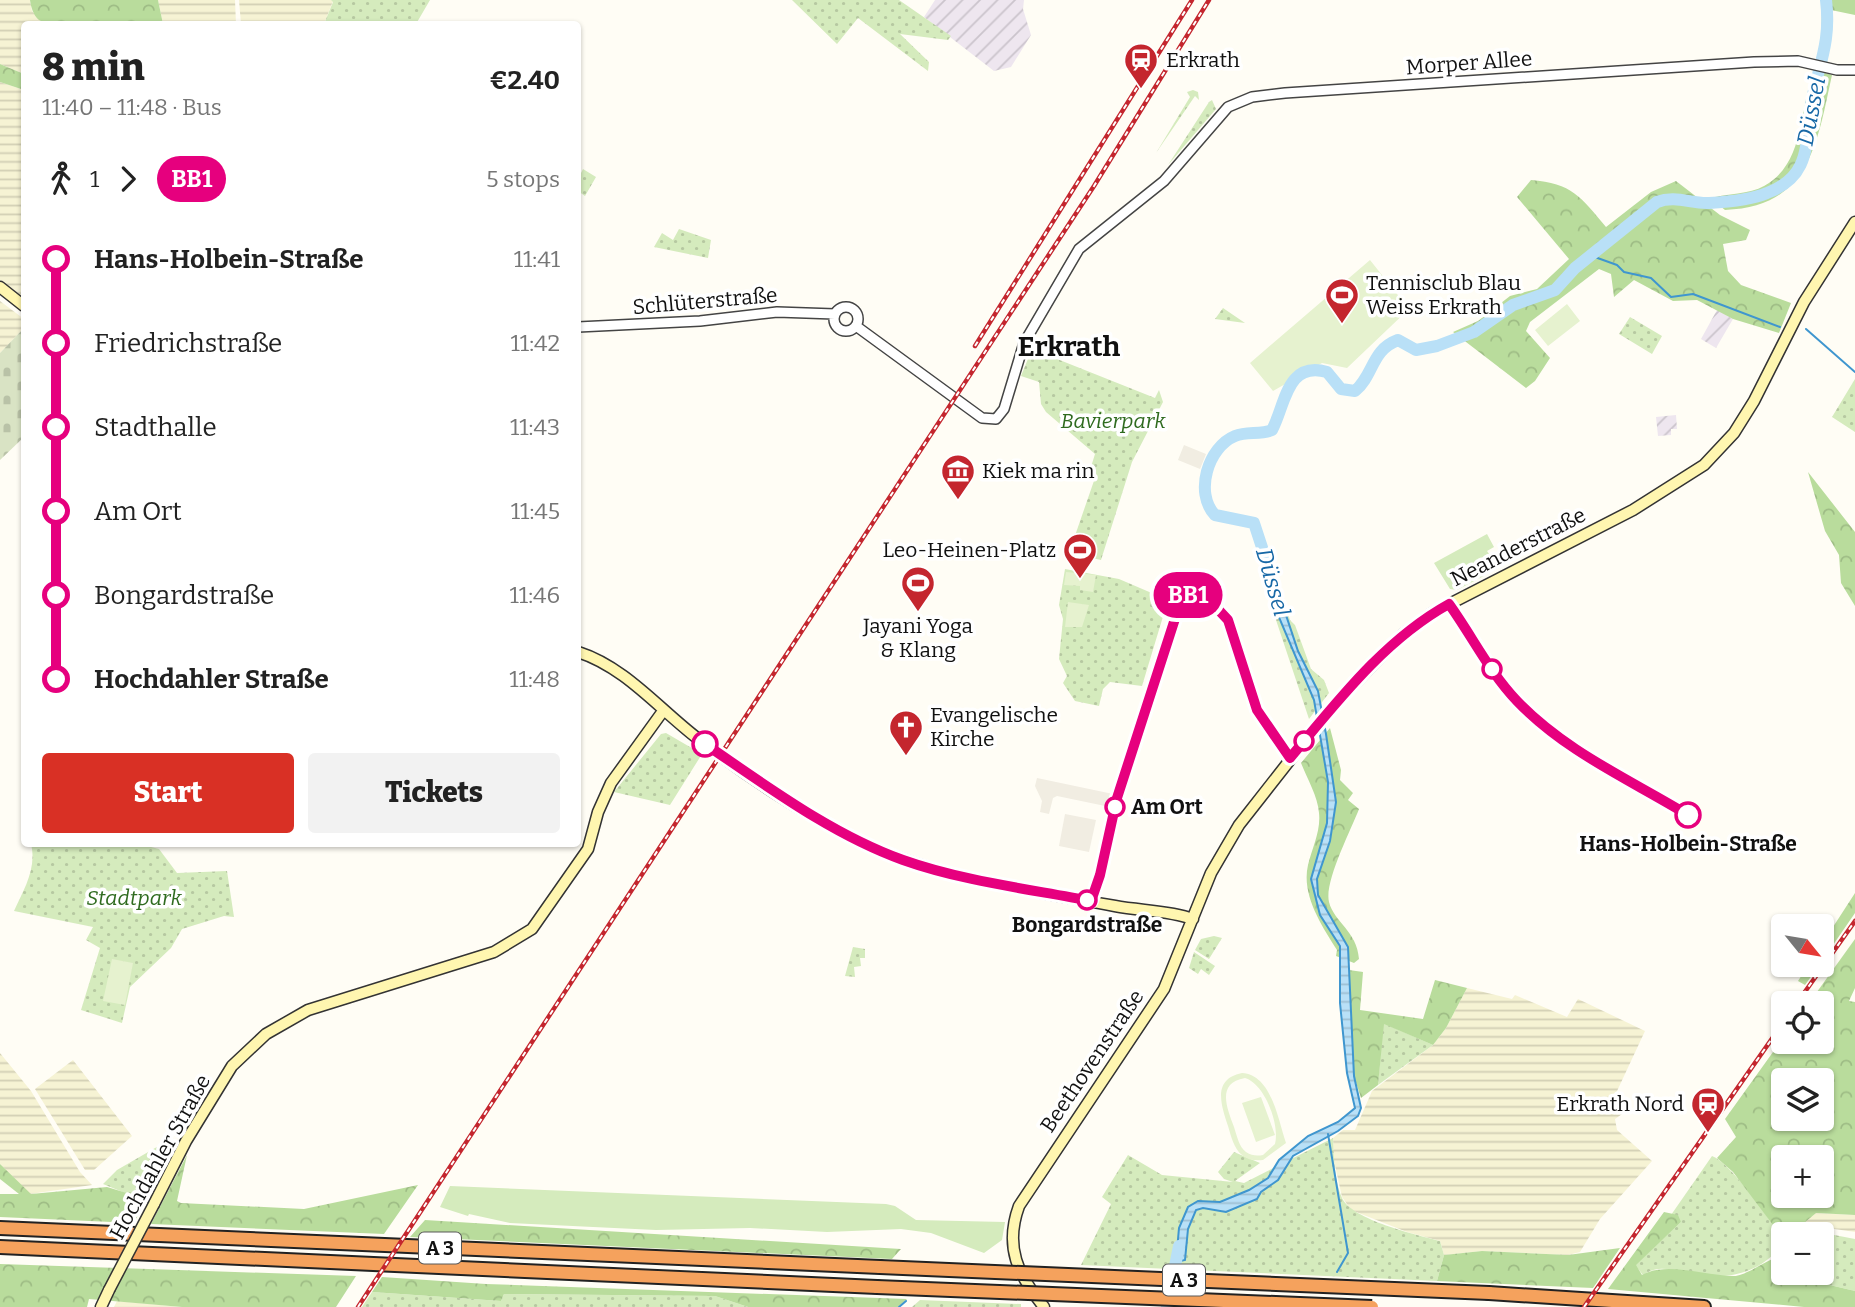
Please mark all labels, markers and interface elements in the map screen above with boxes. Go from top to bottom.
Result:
station icon: Erkrath [1122,41,1160,90]
text: 8 min [42,44,145,90]
street label: Morper Allee [1405,46,1533,80]
place label: Erkrath [1166,47,1240,73]
text: €2.40 [490,65,560,96]
water label: Düssel [1791,74,1831,148]
text: 11:40 – 11:48 · Bus [42,93,222,121]
icon: walk [42,160,80,198]
icon: forward [109,160,147,198]
text: 1 [90,165,99,193]
text: BB1 [171,165,212,193]
text: 5 stops [486,165,560,193]
text: Hans-Holbein-Straße [94,244,363,275]
text: 11:41 [514,245,560,273]
place label: Tennisclub Blau Weiss Erkrath [1366,270,1521,320]
sports icon: Tennisclub Blau Weiss Erkrath [1323,276,1361,325]
street label: Schlüterstraße [631,282,779,320]
text: Friedrichstraße [94,328,282,359]
text: 11:42 [511,329,560,357]
district label: Erkrath [1018,330,1120,363]
park label: Bavierpark [1060,408,1166,434]
text: Stadthalle [94,412,217,443]
text: 11:43 [510,413,560,441]
museum icon: Kiek ma rin [939,452,977,501]
place label: Kiek ma rin [982,458,1095,484]
text: Am Ort [94,496,182,527]
text: 11:45 [511,497,560,525]
street label: Neanderstraße [1446,502,1590,592]
sports icon: Leo-Heinen-Platz [1061,531,1099,580]
place label: Leo-Heinen-Platz [882,537,1056,563]
water label: Düssel [1250,545,1296,619]
sports icon: Jayani Yoga & Klang [899,564,937,613]
line badge: BB1 [1148,572,1228,618]
text: Bongardstraße [94,580,274,611]
text: 11:46 [510,581,560,609]
text: BB1 [1168,581,1208,609]
place label: Jayani Yoga & Klang [862,613,974,663]
unlabelled marker [1482,659,1502,679]
text: Hochdahler Straße [94,664,329,695]
text: 11:48 [509,665,560,693]
place label: Evangelische Kirche [930,702,1058,752]
church icon: Evangelische Kirche [887,708,925,757]
unlabelled marker [692,731,718,757]
unlabelled marker [1294,731,1314,751]
button: Start [42,753,294,833]
button: Tickets [308,753,560,833]
place label: Am Ort [1131,794,1204,820]
marker: Am Ort [1105,797,1125,817]
marker: Hans-Holbein-Straße [1675,802,1701,828]
place label: Hans-Holbein-Straße [1579,831,1797,857]
park label: Stadtpark [86,885,182,911]
marker: Bongardstraße [1077,890,1097,910]
place label: Bongardstraße [1012,912,1162,938]
north arrow [1771,914,1834,976]
map controls [1771,914,1834,1285]
street label: Beethovenstraße [1035,985,1149,1137]
button: locate [1771,991,1834,1054]
button: layers [1771,1068,1834,1131]
street label: Hochdahler Straße [104,1070,216,1244]
station icon: Erkrath Nord [1689,1085,1727,1134]
place label: Erkrath Nord [1556,1091,1684,1117]
button: + [1771,1145,1834,1208]
button: − [1771,1222,1834,1285]
road number: A 3 [419,1232,461,1264]
road number: A 3 [1163,1264,1205,1296]

